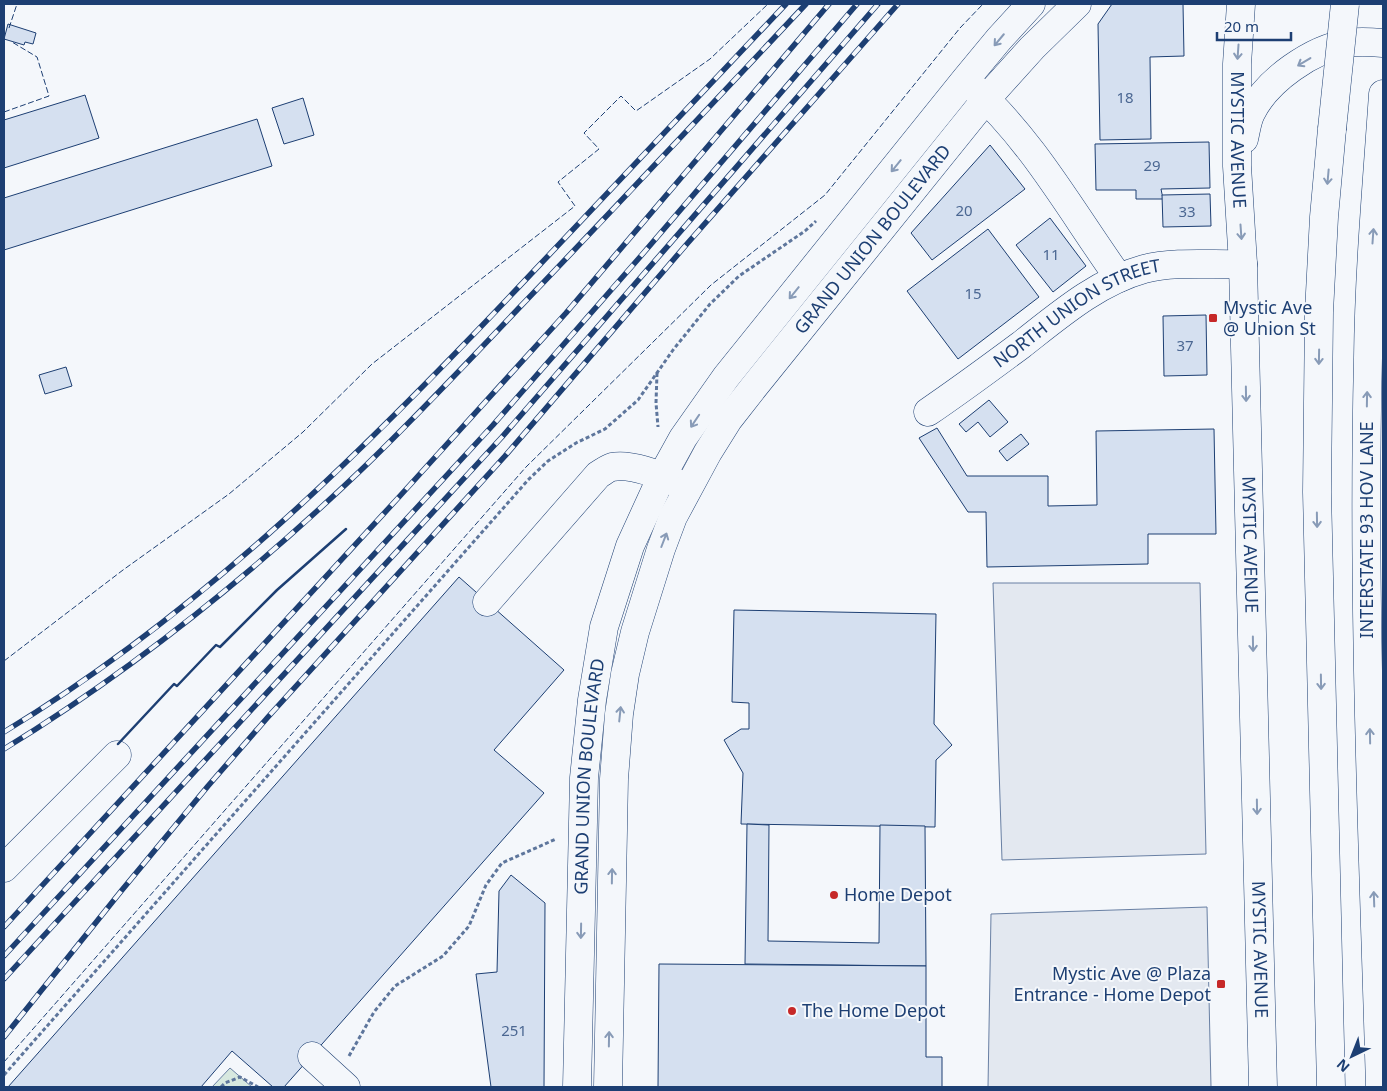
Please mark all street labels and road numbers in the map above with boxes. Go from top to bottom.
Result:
street label: MYSTIC AVENUE [1226,71,1253,209]
street label: GRAND UNION BOULEVARD [788,139,956,339]
street label: NORTH UNION STREET [988,253,1162,373]
street label: INTERSTATE 93 HOV LANE [1354,421,1378,639]
street label: MYSTIC AVENUE [1237,476,1264,613]
street label: GRAND UNION BOULEVARD [568,656,610,895]
street label: MYSTIC AVENUE [1247,881,1274,1018]

